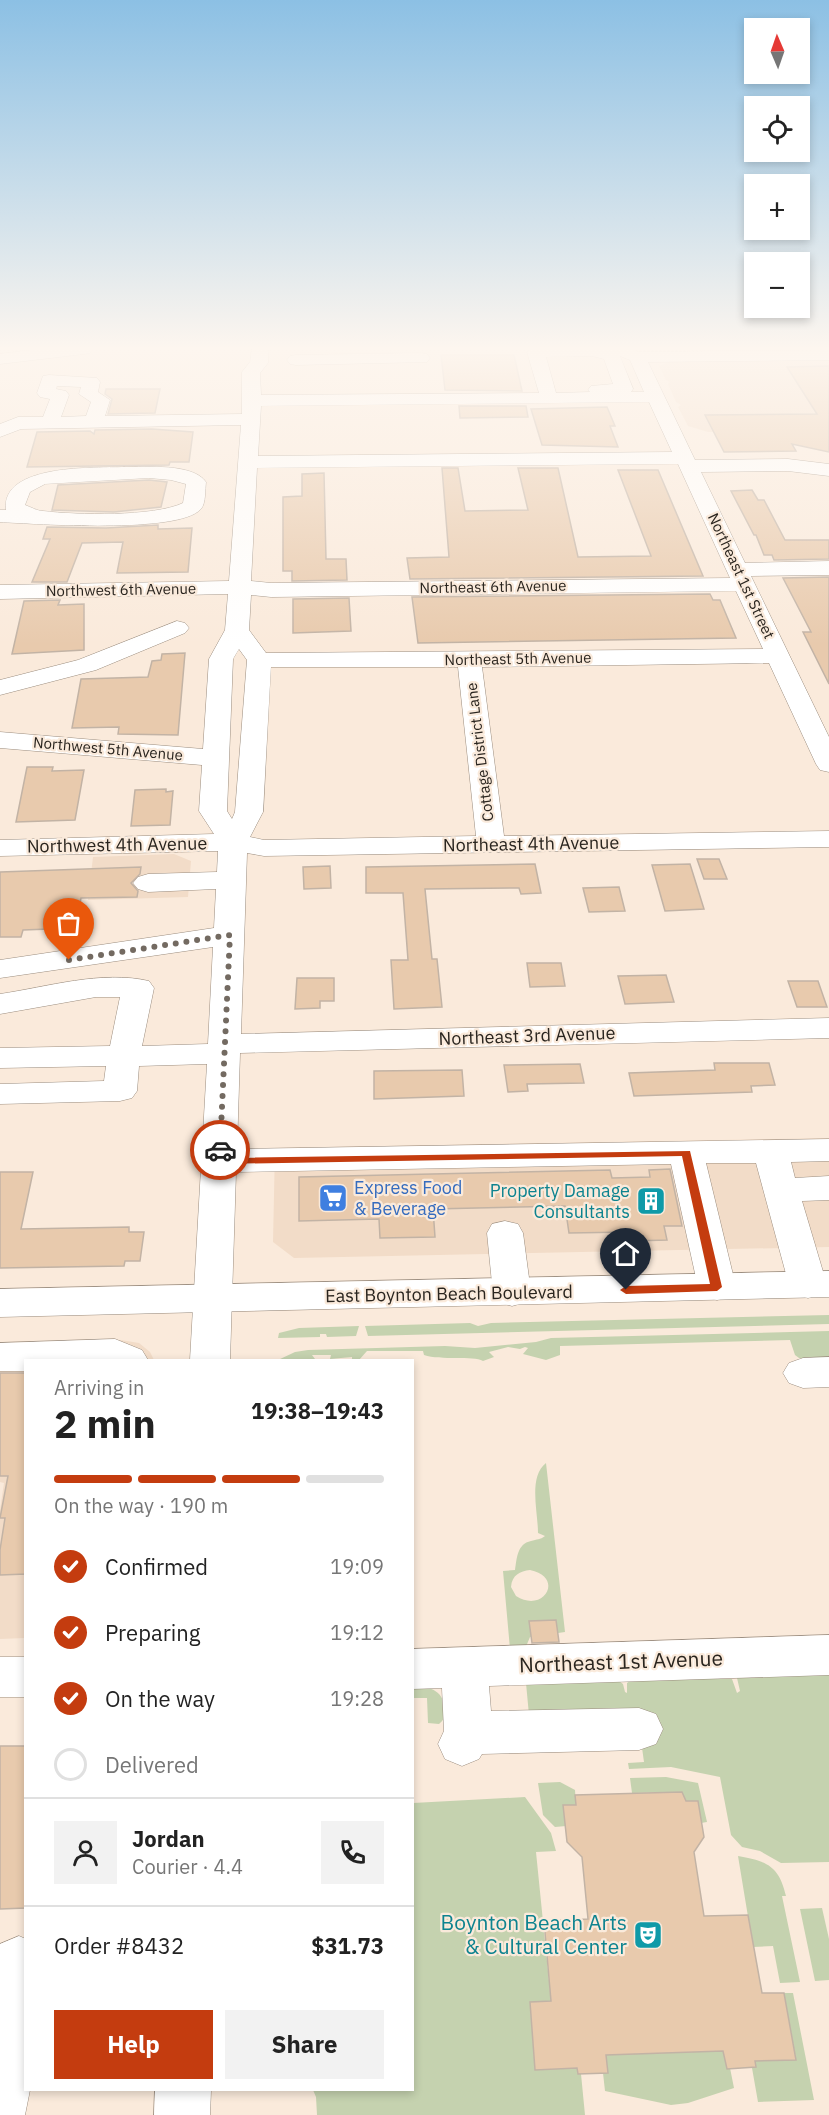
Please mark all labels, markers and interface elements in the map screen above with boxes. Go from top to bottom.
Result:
north arrow [744,18,810,84]
map controls [744,18,810,318]
button: locate [744,96,810,162]
button: + [744,174,810,240]
button: − [744,252,810,318]
street label: Northeast 1st Street [704,510,779,642]
street label: Northeast 6th Avenue [419,576,567,597]
street label: Northwest 6th Avenue [46,579,196,600]
street label: Northeast 5th Avenue [444,648,592,669]
street label: Cottage District Lane [462,681,497,823]
street label: Northwest 5th Avenue [32,732,184,765]
street label: Northeast 4th Avenue [443,830,620,857]
street label: Northwest 4th Avenue [27,831,208,858]
pin [43,898,94,960]
icon: bag [52,907,85,940]
street label: Northeast 3rd Avenue [438,1021,616,1050]
courier [190,1120,250,1180]
icon: car [204,1134,237,1167]
place label: Express Food & Beverage [354,1176,462,1220]
place label: Property Damage Consultants [490,1179,630,1223]
supermarket icon: Express Food & Beverage [317,1182,349,1214]
building icon: Property Damage Consultants [635,1185,667,1217]
pin [600,1228,651,1290]
icon: home [609,1237,642,1270]
street label: East Boynton Beach Boulevard [325,1280,573,1307]
text: Arriving in [54,1374,144,1401]
text: 19:38–19:43 [251,1396,384,1425]
text: 2 min [54,1398,156,1449]
text: On the way · 190 m [54,1492,228,1519]
icon: check [54,1550,87,1583]
text: Confirmed [105,1552,208,1581]
text: 19:09 [330,1553,384,1580]
icon: check [54,1616,87,1649]
text: Preparing [105,1618,200,1647]
text: 19:12 [330,1619,384,1646]
street label: Northeast 1st Avenue [519,1643,723,1679]
icon: check [54,1682,87,1715]
text: On the way [105,1684,215,1713]
text: 19:28 [330,1685,384,1712]
text: Delivered [105,1750,199,1779]
button: person [54,1821,117,1884]
button: phone [321,1821,384,1884]
text: Jordan [132,1824,205,1853]
text: Courier · 4.4 [132,1853,243,1880]
place label: Boynton Beach Arts & Cultural Center [441,1908,627,1960]
theatre icon: Boynton Beach Arts & Cultural Center [632,1919,664,1951]
text: Order #8432 [54,1931,184,1960]
text: $31.73 [311,1931,384,1960]
button: Help [54,2010,213,2079]
button: Share [225,2010,384,2079]

